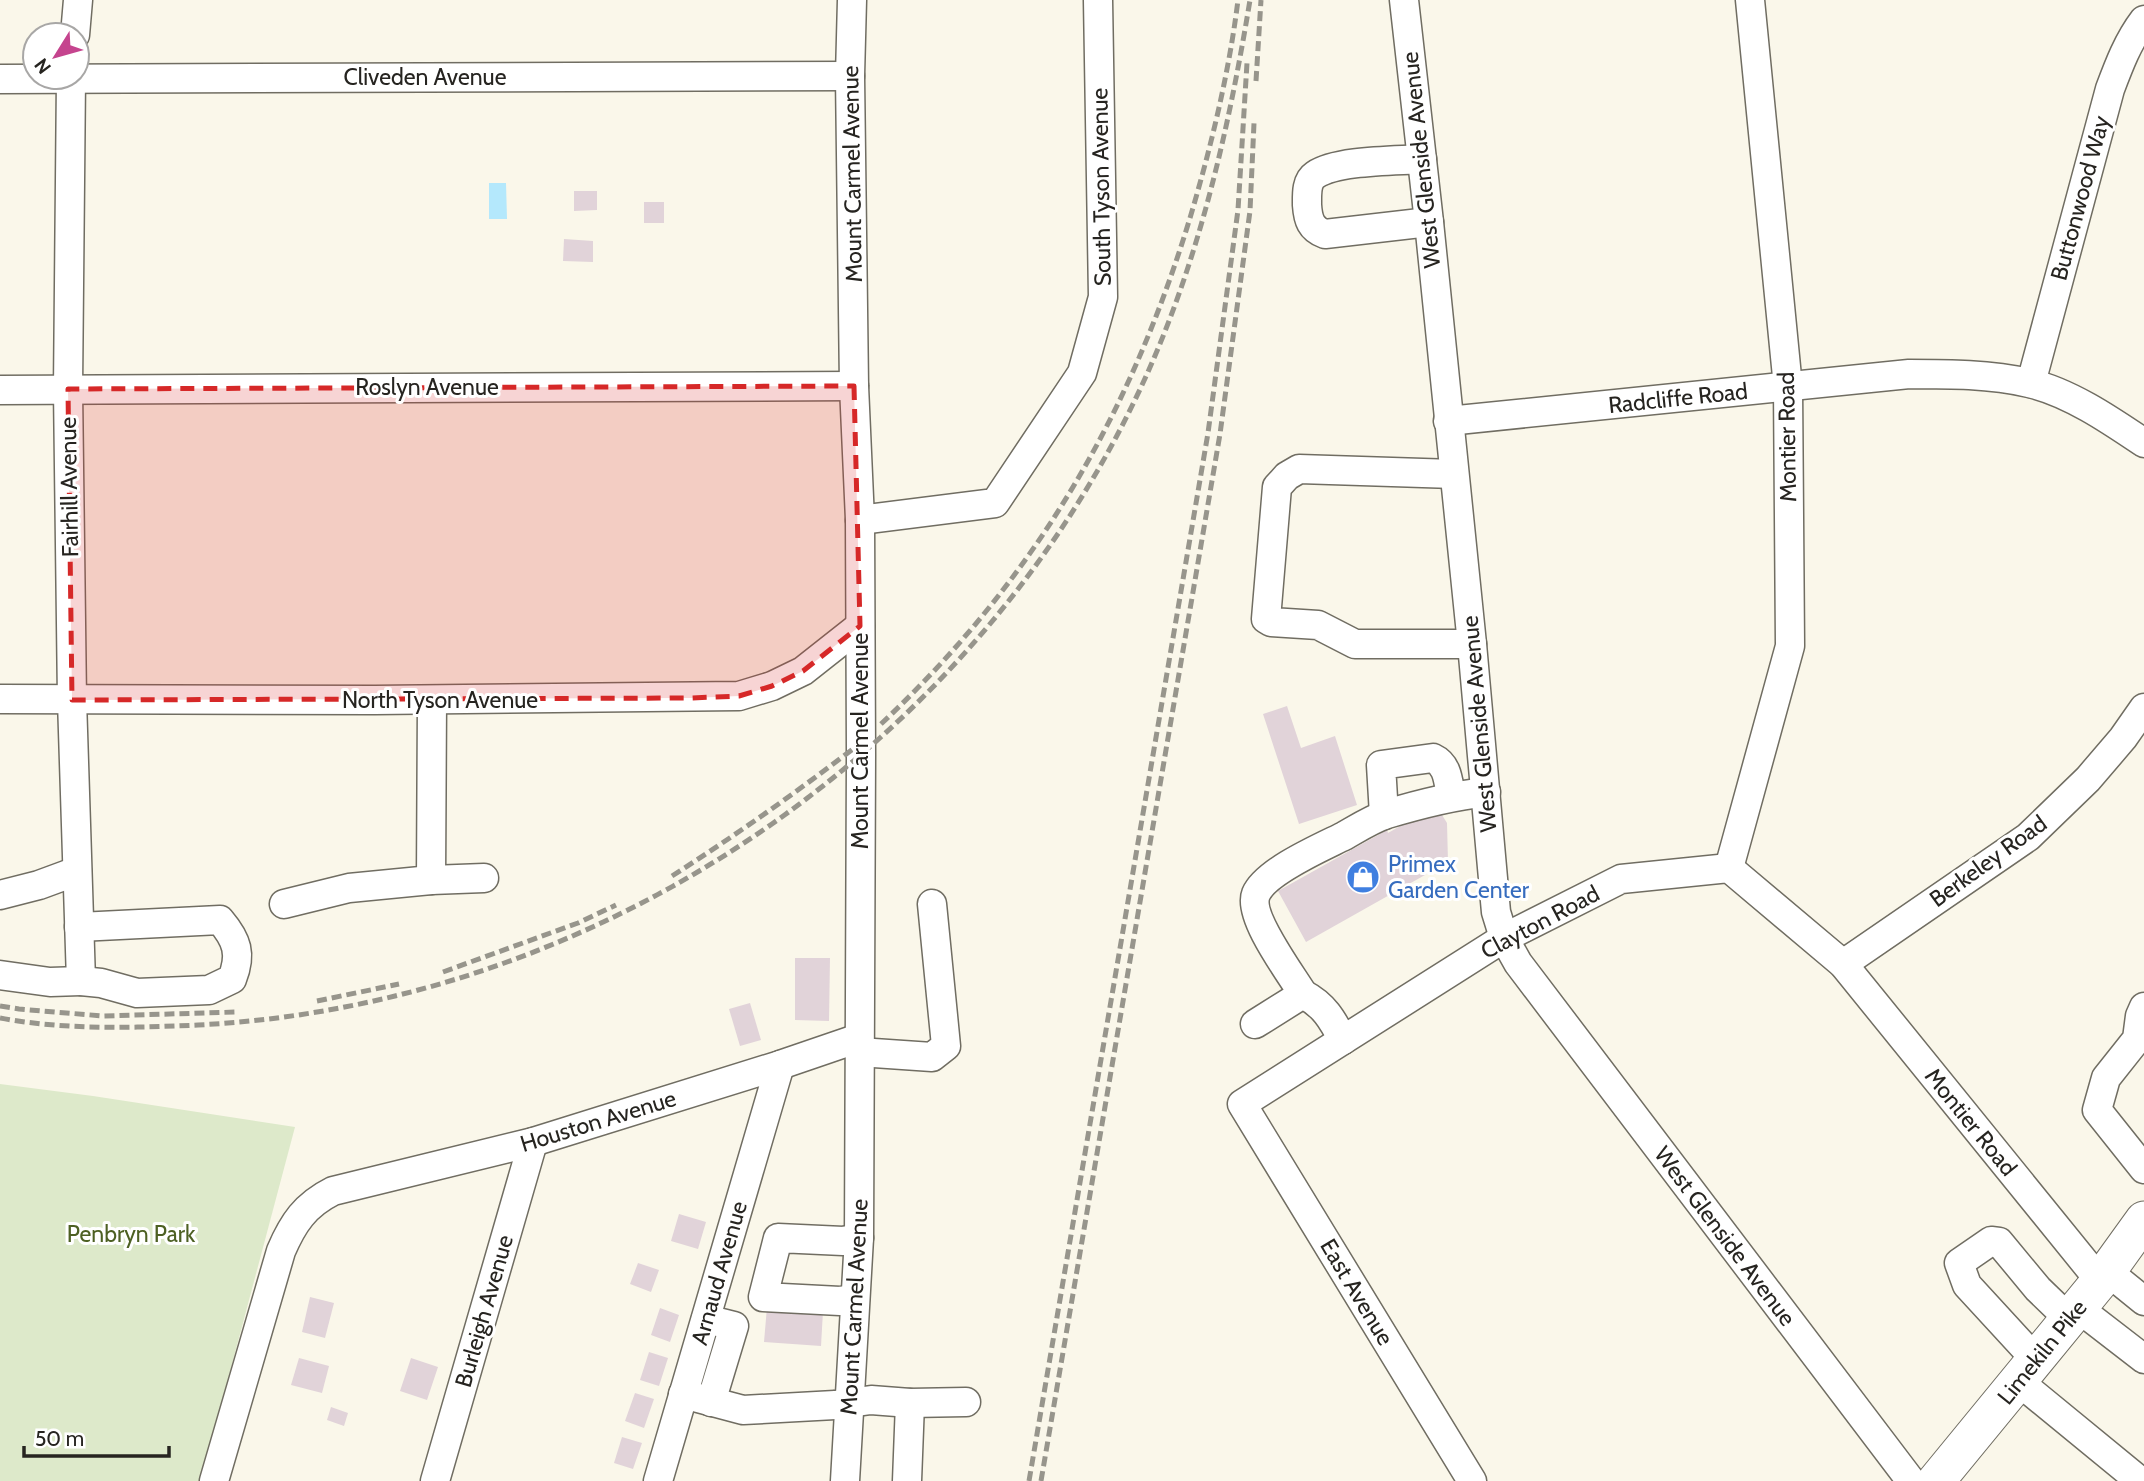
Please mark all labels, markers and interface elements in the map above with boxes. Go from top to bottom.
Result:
north arrow [21,21,91,91]
street label: West Glenside Avenue [1396,50,1446,270]
text: N [30,54,56,78]
street label: Cliveden Avenue [344,63,507,91]
street label: Mount Carmel Avenue [836,65,868,283]
street label: South Tyson Avenue [1085,87,1117,286]
street label: Buttonwood Way [2045,112,2116,283]
street label: Montier Road [1772,372,1802,502]
street label: Roslyn Avenue [355,373,499,401]
street label: Radcliffe Road [1607,377,1749,419]
street label: Fairhill Avenue [54,416,84,557]
street label: West Glenside Avenue [1456,614,1502,834]
street label: Mount Carmel Avenue [846,632,874,849]
street label: North Tyson Avenue [342,686,538,714]
street label: Berkeley Road [1924,809,2052,913]
place label: Primex Garden Center [1388,850,1530,904]
shop icon: Primex Garden Center [1344,858,1382,896]
street label: Clayton Road [1476,879,1604,965]
street label: Montier Road [1919,1062,2023,1182]
street label: Houston Avenue [517,1084,679,1158]
street label: West Glenside Avenue [1648,1141,1802,1331]
street label: Arnaud Avenue [685,1198,753,1348]
street label: Mount Carmel Avenue [834,1198,874,1416]
park label: Penbryn Park [67,1220,196,1248]
street label: Burleigh Avenue [449,1232,519,1390]
street label: East Avenue [1314,1234,1400,1350]
street label: Limekiln Pike [1991,1294,2093,1410]
scale bar [24,1414,170,1458]
text: 50 m [35,1426,84,1451]

